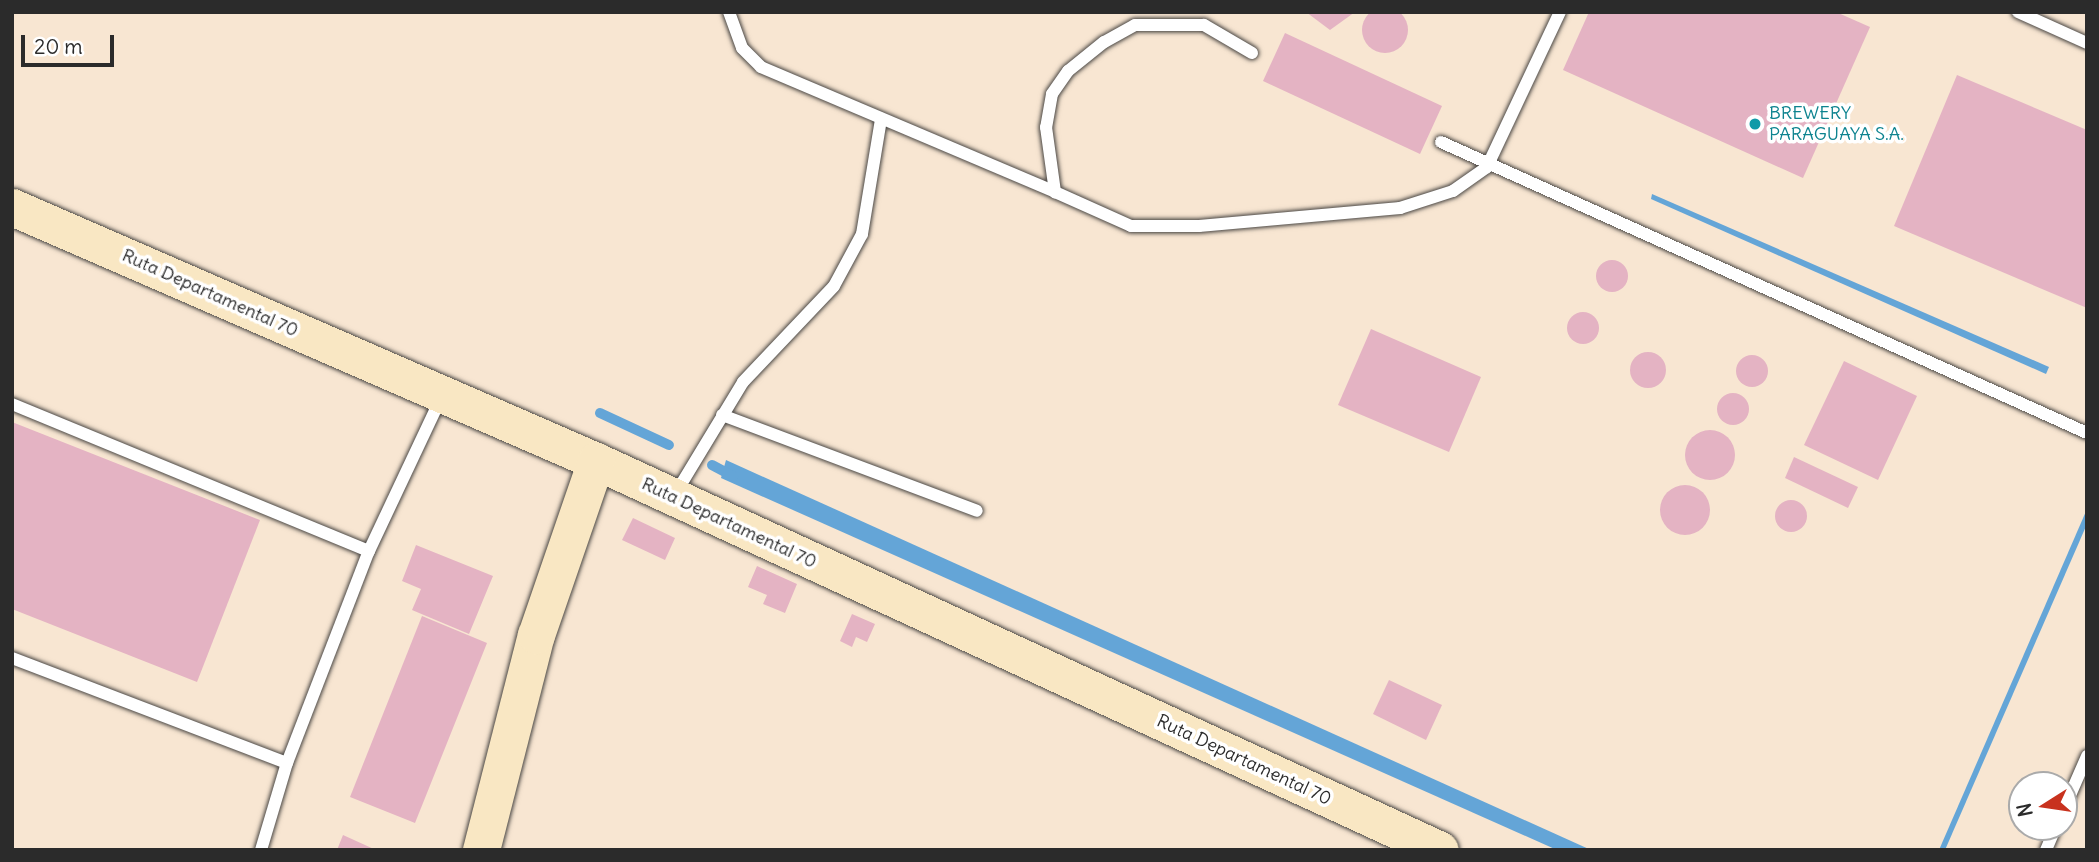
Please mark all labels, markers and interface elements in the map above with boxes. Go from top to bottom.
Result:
scale bar [24,21,117,65]
text: 20 m [34,33,83,60]
place label: BREWERY PARAGUAYA S.A. [1769,103,1904,146]
marker: BREWERY PARAGUAYA S.A. [1747,116,1763,132]
street label: Ruta Departamental 70 [119,244,301,342]
street label: Ruta Departamental 70 [638,473,820,573]
street label: Ruta Departamental 70 [1153,710,1335,810]
north arrow [2008,771,2078,841]
text: N [2011,801,2038,819]

